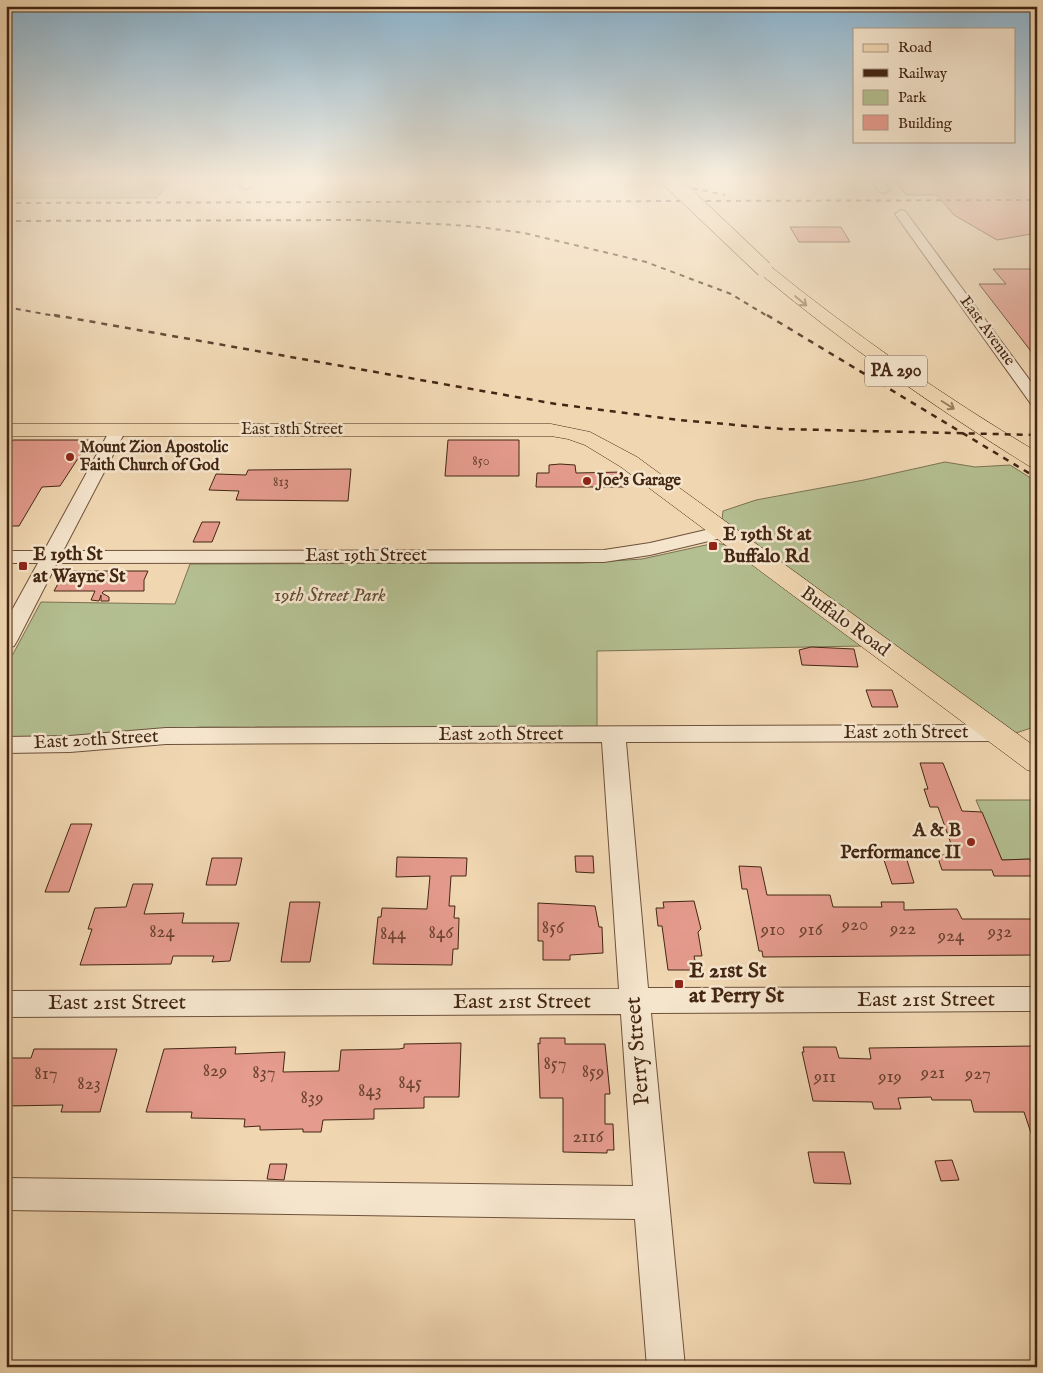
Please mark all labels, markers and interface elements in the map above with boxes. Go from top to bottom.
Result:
legend [853,28,1016,142]
text: Road [898,38,933,57]
text: Railway [898,64,948,83]
text: Park [898,88,928,107]
text: Building [898,114,953,133]
street label: East Avenue [955,292,1019,370]
one-way arrow [795,295,808,306]
road number: PA 290 [865,356,927,386]
one-way arrow [940,401,954,411]
street label: East 18th Street [241,420,344,440]
place label: Mount Zion Apostolic Faith Church of God [80,438,229,476]
marker: Mount Zion Apostolic Faith Church of God [64,451,76,463]
house number: 850 [472,452,490,470]
place label: Joe's Garage [595,471,682,491]
house number: 813 [273,473,289,491]
marker: Joe's Garage [581,475,593,487]
place label: E 19th St at Buffalo Rd [723,523,812,569]
marker: E 19th St at Buffalo Rd [707,540,719,552]
place label: E 19th St at Wayne St [33,543,126,589]
street label: East 19th Street [305,544,428,568]
marker: E 19th St at Wayne St [17,560,29,572]
street label: Buffalo Road [796,582,895,663]
park label: 19th Street Park [274,584,386,608]
street label: East 20th Street [844,721,969,745]
street label: East 20th Street [439,723,564,747]
street label: East 20th Street [33,725,159,755]
place label: A & B Performance II [840,819,961,865]
marker: A & B Performance II [965,836,977,848]
house number: 920 [841,913,868,937]
house number: 856 [542,916,565,940]
house number: 922 [889,917,916,941]
house number: 910 [760,918,785,942]
house number: 916 [798,918,824,942]
house number: 824 [149,920,176,944]
house number: 932 [987,920,1012,944]
house number: 846 [429,921,454,945]
house number: 844 [380,922,407,946]
house number: 924 [937,924,965,948]
place label: E 21st St at Perry St [689,957,784,1010]
marker: E 21st St at Perry St [673,978,685,990]
street label: East 21st Street [857,986,995,1014]
street label: East 21st Street [453,988,591,1016]
street label: East 21st Street [48,989,186,1017]
street label: Perry Street [619,995,657,1106]
house number: 857 [543,1052,567,1076]
house number: 829 [203,1059,227,1083]
house number: 859 [582,1060,604,1084]
house number: 837 [252,1061,276,1085]
house number: 921 [920,1061,945,1085]
house number: 817 [34,1062,58,1086]
house number: 927 [964,1062,991,1086]
house number: 911 [813,1065,836,1089]
house number: 919 [877,1065,902,1089]
house number: 845 [398,1071,422,1095]
house number: 823 [77,1072,101,1096]
house number: 843 [358,1079,382,1103]
house number: 839 [301,1086,323,1110]
house number: 2116 [572,1125,605,1149]

